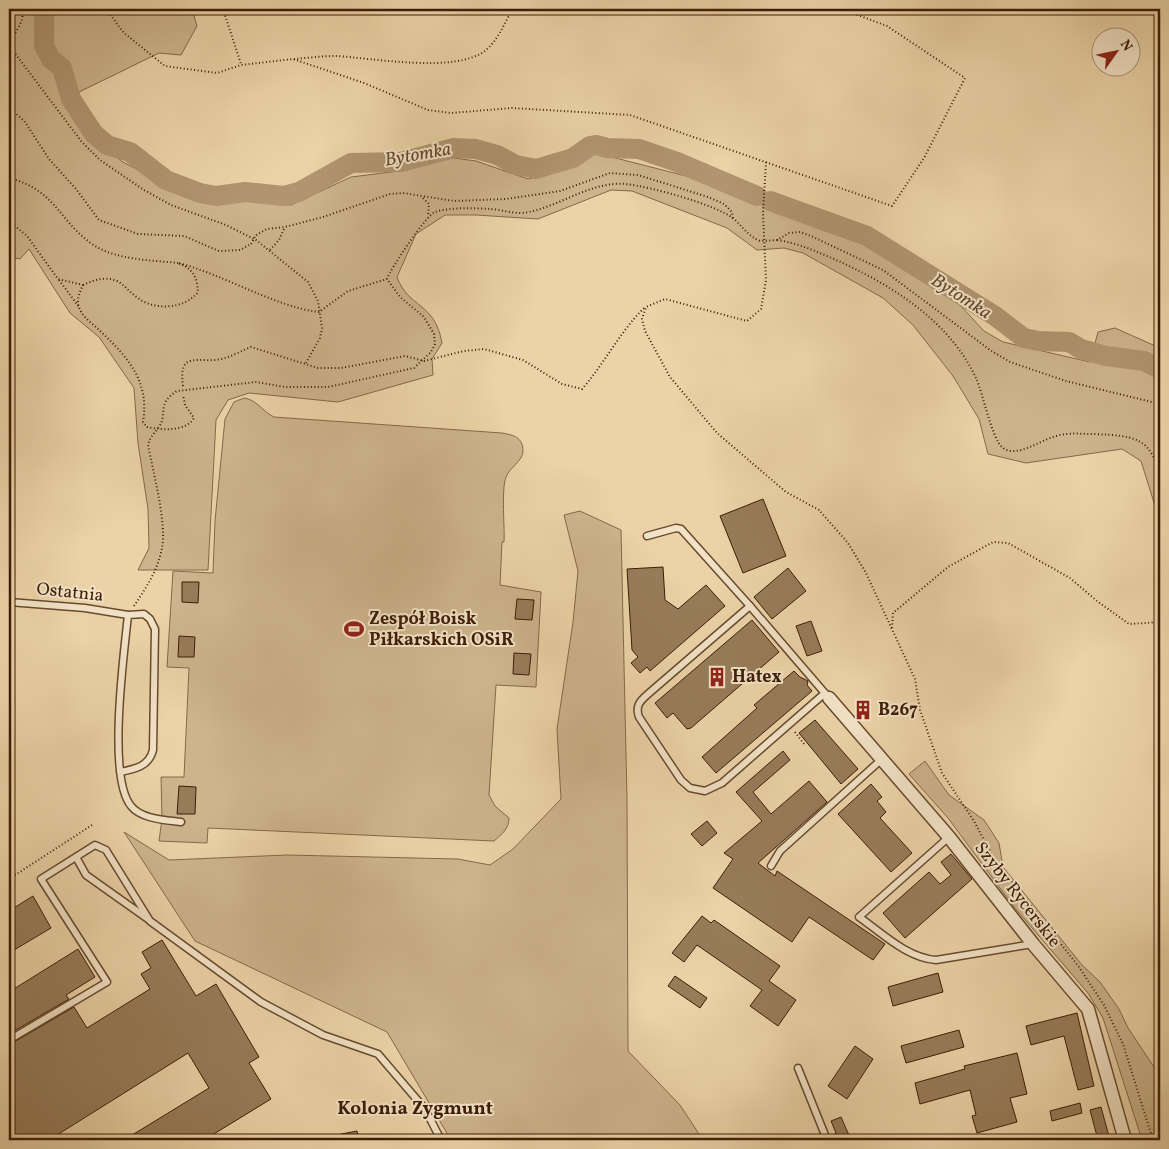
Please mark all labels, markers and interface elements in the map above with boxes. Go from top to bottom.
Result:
north arrow [1092,28,1142,78]
text: N [1115,36,1136,55]
water label: Bytomka [383,136,453,174]
water label: Bytomka [926,268,996,326]
street label: Ostatnia [35,577,105,609]
place label: Zespół Boisk Piłkarskich OSiR [369,607,514,653]
sports icon: Zespół Boisk Piłkarskich OSiR [343,618,365,640]
place label: Hatex [732,665,782,690]
building icon: Hatex [706,666,728,688]
place label: B267 [878,698,918,723]
building icon: B267 [852,699,874,721]
street label: Szyby Rycerskie [968,837,1066,953]
district label: Kolonia Zygmunt [337,1096,493,1122]

